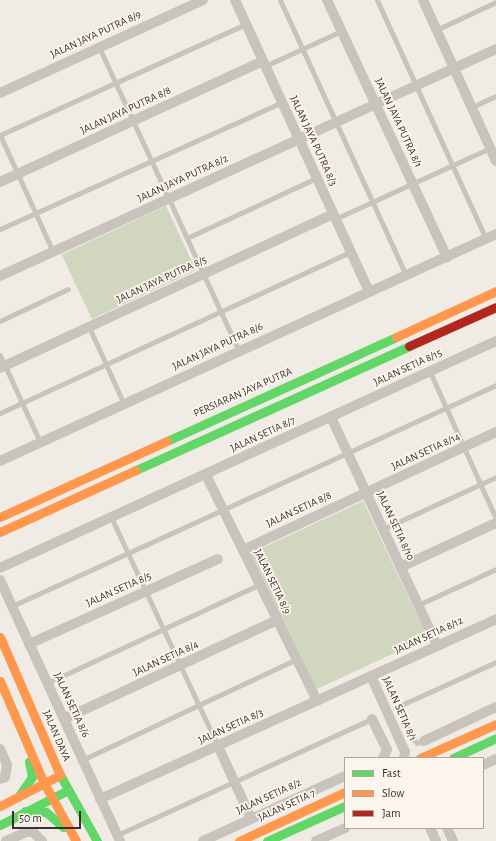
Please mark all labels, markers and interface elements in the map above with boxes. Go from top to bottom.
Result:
street label: JALAN JAYA PUTRA 8/9 [49,8,143,62]
street label: JALAN JAYA PUTRA 8/1 [371,76,425,170]
street label: JALAN JAYA PUTRA 8/8 [79,84,173,138]
street label: JALAN JAYA PUTRA 8/3 [286,94,340,188]
street label: JALAN JAYA PUTRA 8/2 [136,152,230,206]
street label: JALAN JAYA PUTRA 8/5 [115,253,209,307]
street label: JALAN JAYA PUTRA 8/6 [171,320,265,374]
street label: JALAN SETIA 8/15 [372,346,444,390]
street label: PERSIARAN JAYA PUTRA [192,365,294,421]
street label: JALAN SETIA 8/7 [228,414,298,456]
street label: JALAN SETIA 8/14 [389,430,463,474]
street label: JALAN SETIA 8/8 [264,489,334,531]
street label: JALAN SETIA 8/10 [373,489,417,563]
street label: JALAN SETIA 8/9 [251,547,293,617]
street label: JALAN SETIA 8/5 [84,570,154,610]
street label: JALAN SETIA 8/12 [393,614,465,658]
street label: JALAN SETIA 8/4 [131,638,201,680]
street label: JALAN SETIA 8/6 [50,670,92,740]
street label: JALAN SETIA 8/1 [379,675,419,743]
street label: JALAN SETIA 8/3 [197,706,265,748]
street label: JALAN DAYA [39,708,73,764]
legend [344,757,484,829]
text: Fast [382,767,401,779]
street label: JALAN SETIA 8/2 [234,776,304,818]
street label: JALAN SETIA 7 [256,787,318,825]
text: Slow [382,787,404,799]
scale bar [14,803,83,829]
text: Jam [382,807,401,819]
text: 50 m [19,812,42,824]

